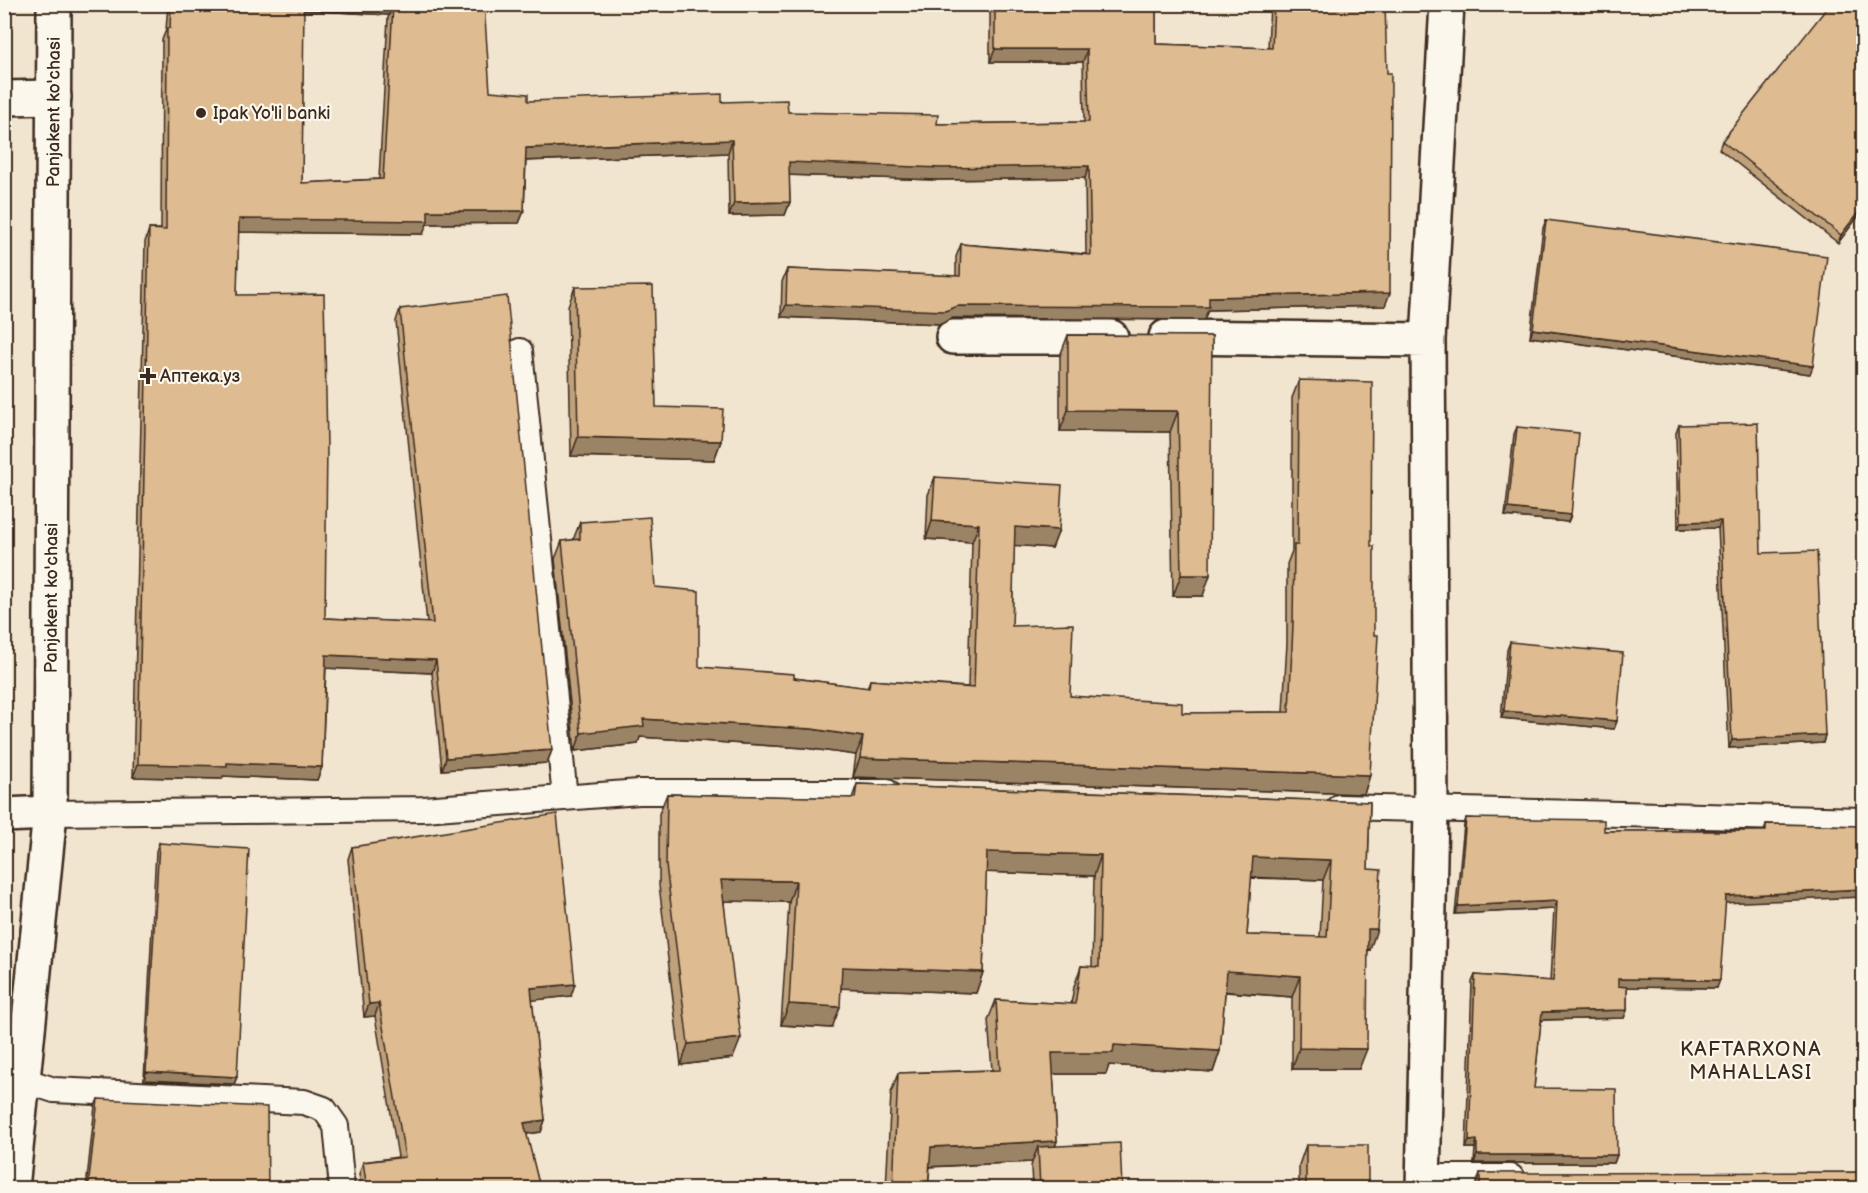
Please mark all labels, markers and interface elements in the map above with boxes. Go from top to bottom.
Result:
street label: Panjakent ko'chasi [43,37,65,187]
place label: Ipak Yo'li banki [213,103,331,124]
marker: Ipak Yo'li banki [194,106,208,120]
place label: Аптека.уз [159,366,240,387]
marker: Аптека.уз [141,369,155,383]
street label: Panjakent ko'chasi [41,523,62,673]
district label: KAFTARXONA MAHALLASI [1680,1038,1822,1085]

